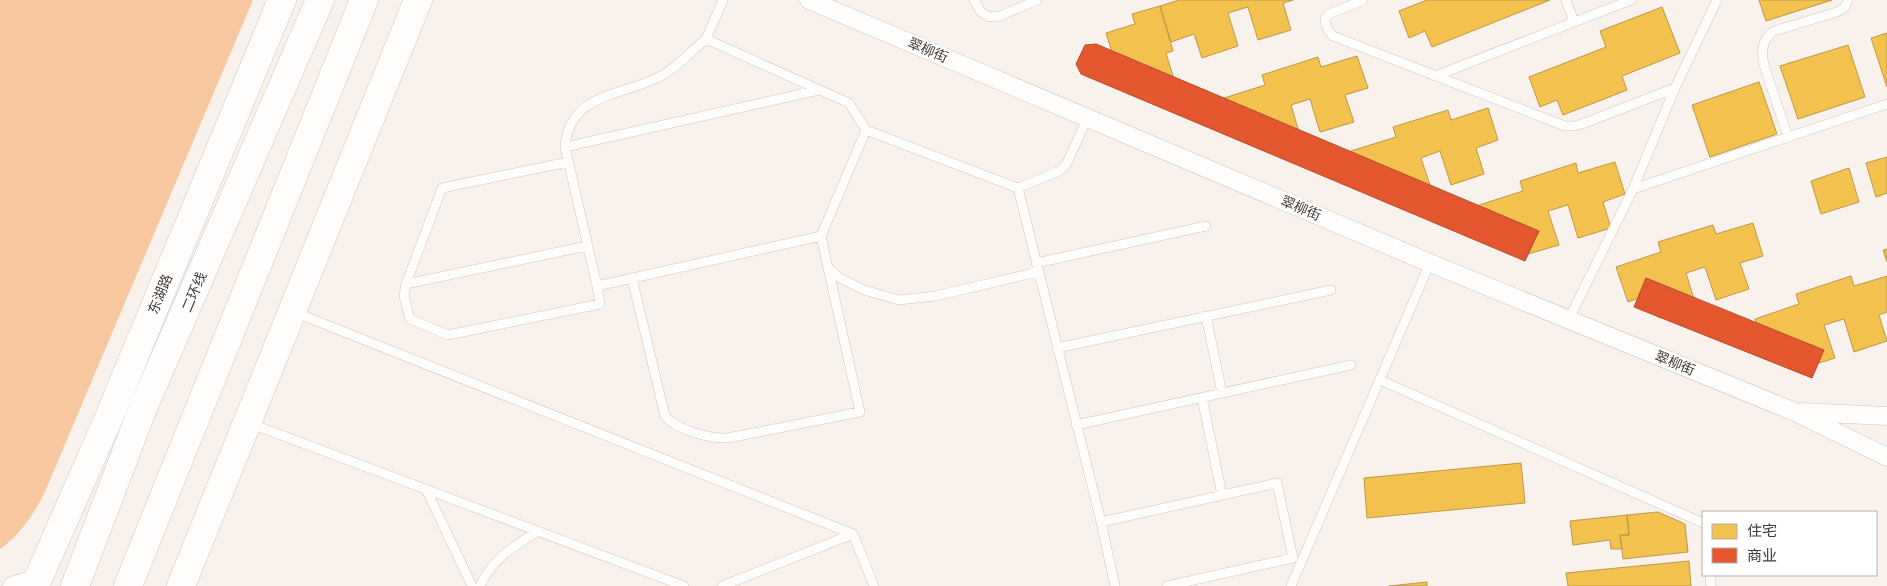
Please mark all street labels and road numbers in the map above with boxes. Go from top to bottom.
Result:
street label: 翠柳街 [905,33,951,66]
street label: 翠柳街 [1278,191,1324,224]
street label: 二环线 [177,269,210,315]
street label: 东湖路 [143,271,176,317]
street label: 翠柳街 [1652,346,1698,379]

